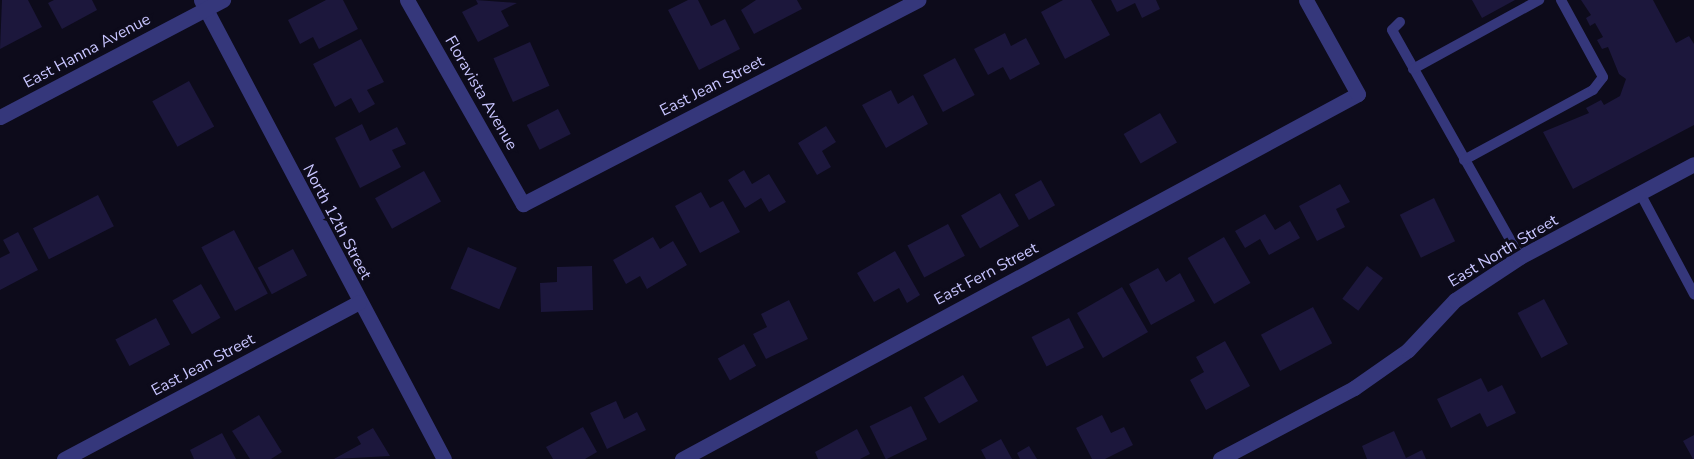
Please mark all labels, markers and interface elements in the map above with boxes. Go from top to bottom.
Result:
street label: East Hanna Avenue [20,9,154,93]
street label: Floravista Avenue [441,33,521,153]
street label: East Jean Street [657,52,767,120]
street label: North 12th Street [299,161,375,283]
street label: East North Street [1445,211,1561,291]
street label: East Fern Street [931,239,1041,309]
street label: East Jean Street [148,330,258,400]

